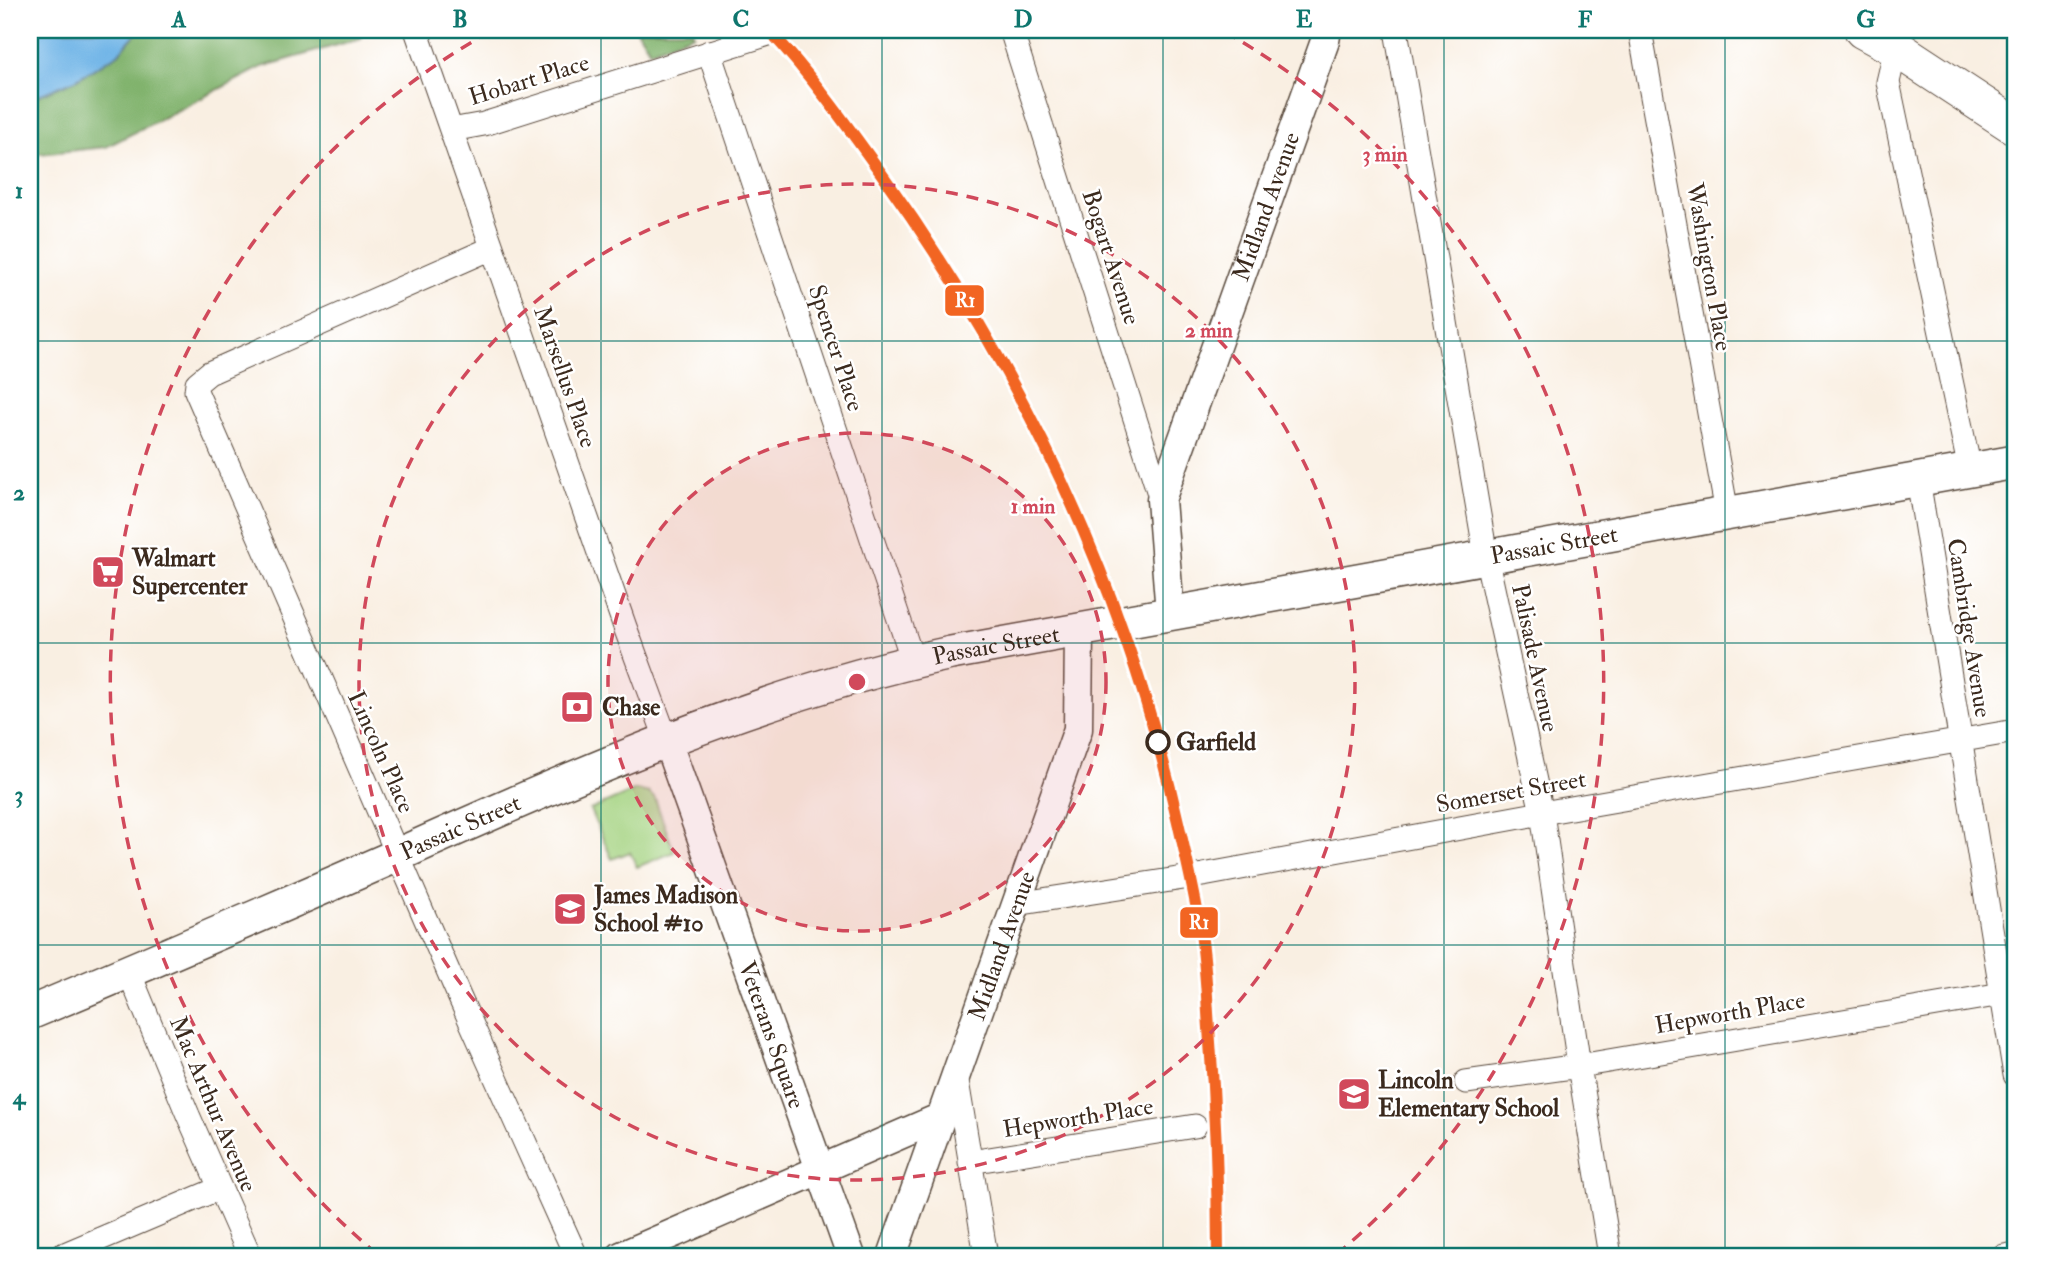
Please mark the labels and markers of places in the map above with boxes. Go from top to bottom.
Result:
place label: Walmart Supercenter [131,543,248,602]
supermarket icon: Walmart Supercenter [89,553,127,591]
centre of rings [845,670,869,694]
bank icon: Chase [558,688,596,726]
place label: Chase [602,692,660,723]
place label: Garfield [1176,727,1256,758]
marker: Garfield [1146,730,1170,754]
place label: James Madison School #10 [593,880,739,939]
school or university icon: James Madison School #10 [551,890,589,928]
place label: Lincoln Elementary School [1378,1065,1560,1124]
school or university icon: Lincoln Elementary School [1335,1075,1373,1113]

